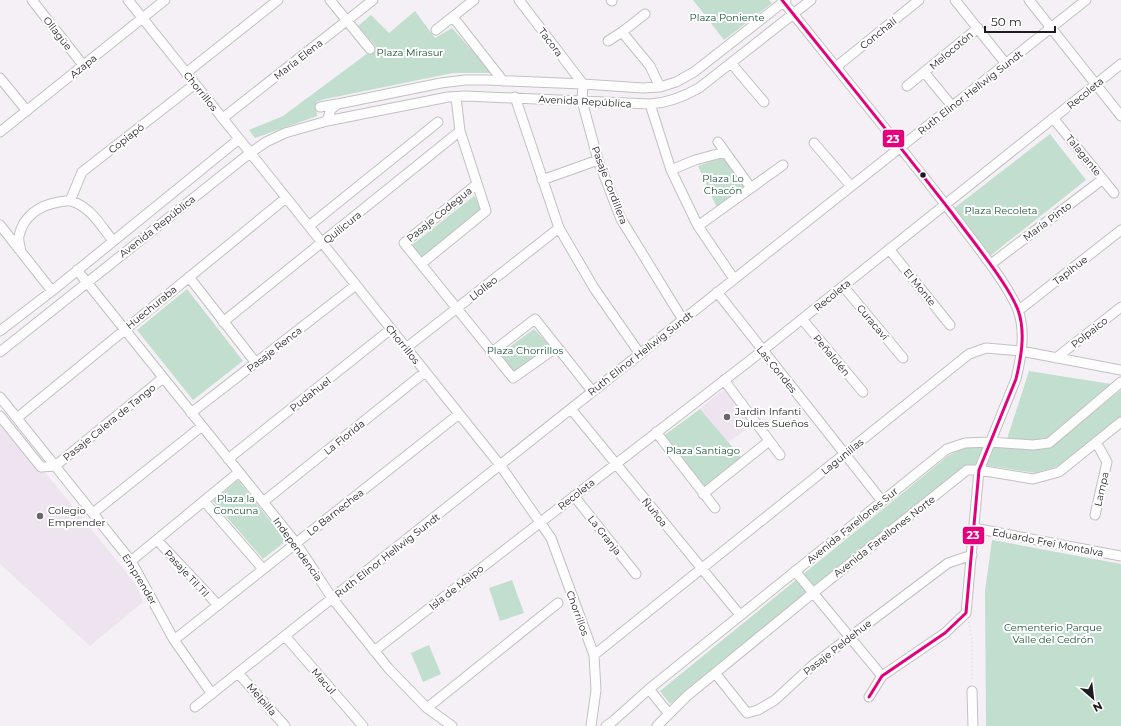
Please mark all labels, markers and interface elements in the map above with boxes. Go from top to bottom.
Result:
scale bar [985,8,1055,34]
park label: Plaza Poniente [690,11,764,24]
street label: Ollagüe [40,14,75,53]
street label: Conchalí [857,14,900,52]
text: 50 m [991,14,1022,29]
street label: Tacora [536,25,566,59]
street label: Melocotón [927,28,976,72]
street label: María Elena [271,36,325,83]
park label: Plaza Mirasur [377,46,443,59]
street label: Ruth Elinor Hellwig Sundt [915,47,1026,138]
street label: Azapa [67,52,99,81]
street label: Chorrillos [181,69,221,114]
street label: Recoleta [1064,75,1106,112]
street label: Avenida República [538,93,632,110]
street label: Copiapó [106,120,147,156]
line badge: 23 [882,129,905,148]
text: 23 [886,132,900,146]
street label: Talagante [1063,132,1104,179]
street label: Pasaje Cordillera [589,144,630,226]
unlabelled marker [918,170,928,180]
park label: Plaza Lo Chacón [702,172,744,197]
street label: Pasaje Codegua [404,184,475,245]
street label: Avenida República [116,193,198,260]
street label: María Pinto [1020,199,1074,244]
park label: Plaza Recoleta [965,204,1037,217]
street label: Quilicura [321,208,364,247]
street label: Tapihue [1050,253,1090,288]
street label: El Monte [901,266,939,309]
street label: Llolleo [466,273,500,304]
street label: Recoleta [811,277,853,314]
street label: Huechuraba [123,283,180,332]
street label: Curacaví [854,302,892,344]
street label: Ruth Elinor Hellwig Sundt [585,308,696,399]
street label: Polpaico [1068,314,1110,351]
street label: Chorrillos [383,322,423,367]
street label: Pasaje Renca [244,324,305,375]
street label: Peñalolén [811,332,853,379]
street label: Las Condes [754,343,800,396]
park label: Plaza Chorrillos [487,344,563,357]
street label: Pudahuel [287,374,334,415]
street label: Pasaje Calera de Tango [60,381,158,464]
place label: Jardin Infanti Dulces Sueños [734,405,809,430]
marker: Jardin Infanti Dulces Sueños [722,412,732,422]
street label: La Florida [321,417,367,458]
street label: Lagunillas [818,435,866,477]
park label: Plaza Santiago [666,444,740,457]
street label: Lampa [1091,471,1112,508]
street label: Recoleta [555,476,597,513]
street label: Avenida Farellones Sur [804,485,901,566]
street label: Lo Barnechea [304,486,366,539]
park label: Plaza la Concuna [214,492,258,517]
street label: Avenida Farellones Norte [831,493,938,580]
street label: Ñuñoa [639,495,670,530]
place label: Colegio Emprender [48,504,106,529]
street label: Ruth Elinor Hellwig Sundt [332,510,443,601]
marker: Colegio Emprender [35,511,45,521]
street label: La Granja [585,513,624,558]
street label: Independencia [270,515,325,584]
street label: Eduardo Frei Montalva [991,525,1105,560]
line badge: 23 [962,526,985,545]
text: 23 [966,528,980,542]
street label: Pasaje Til Til [161,547,212,600]
street label: Emprender [119,551,160,607]
street label: Isla de Maipo [426,562,486,613]
street label: Chorrillos [563,589,592,638]
street label: Pasaje Peldehue [801,617,874,678]
park label: Cementerio Parque Valle del Cedrón [1004,621,1102,646]
street label: Macul [309,666,339,697]
north arrow [1073,678,1113,718]
street label: Melpilla [244,680,279,718]
text: N [1090,699,1105,715]

